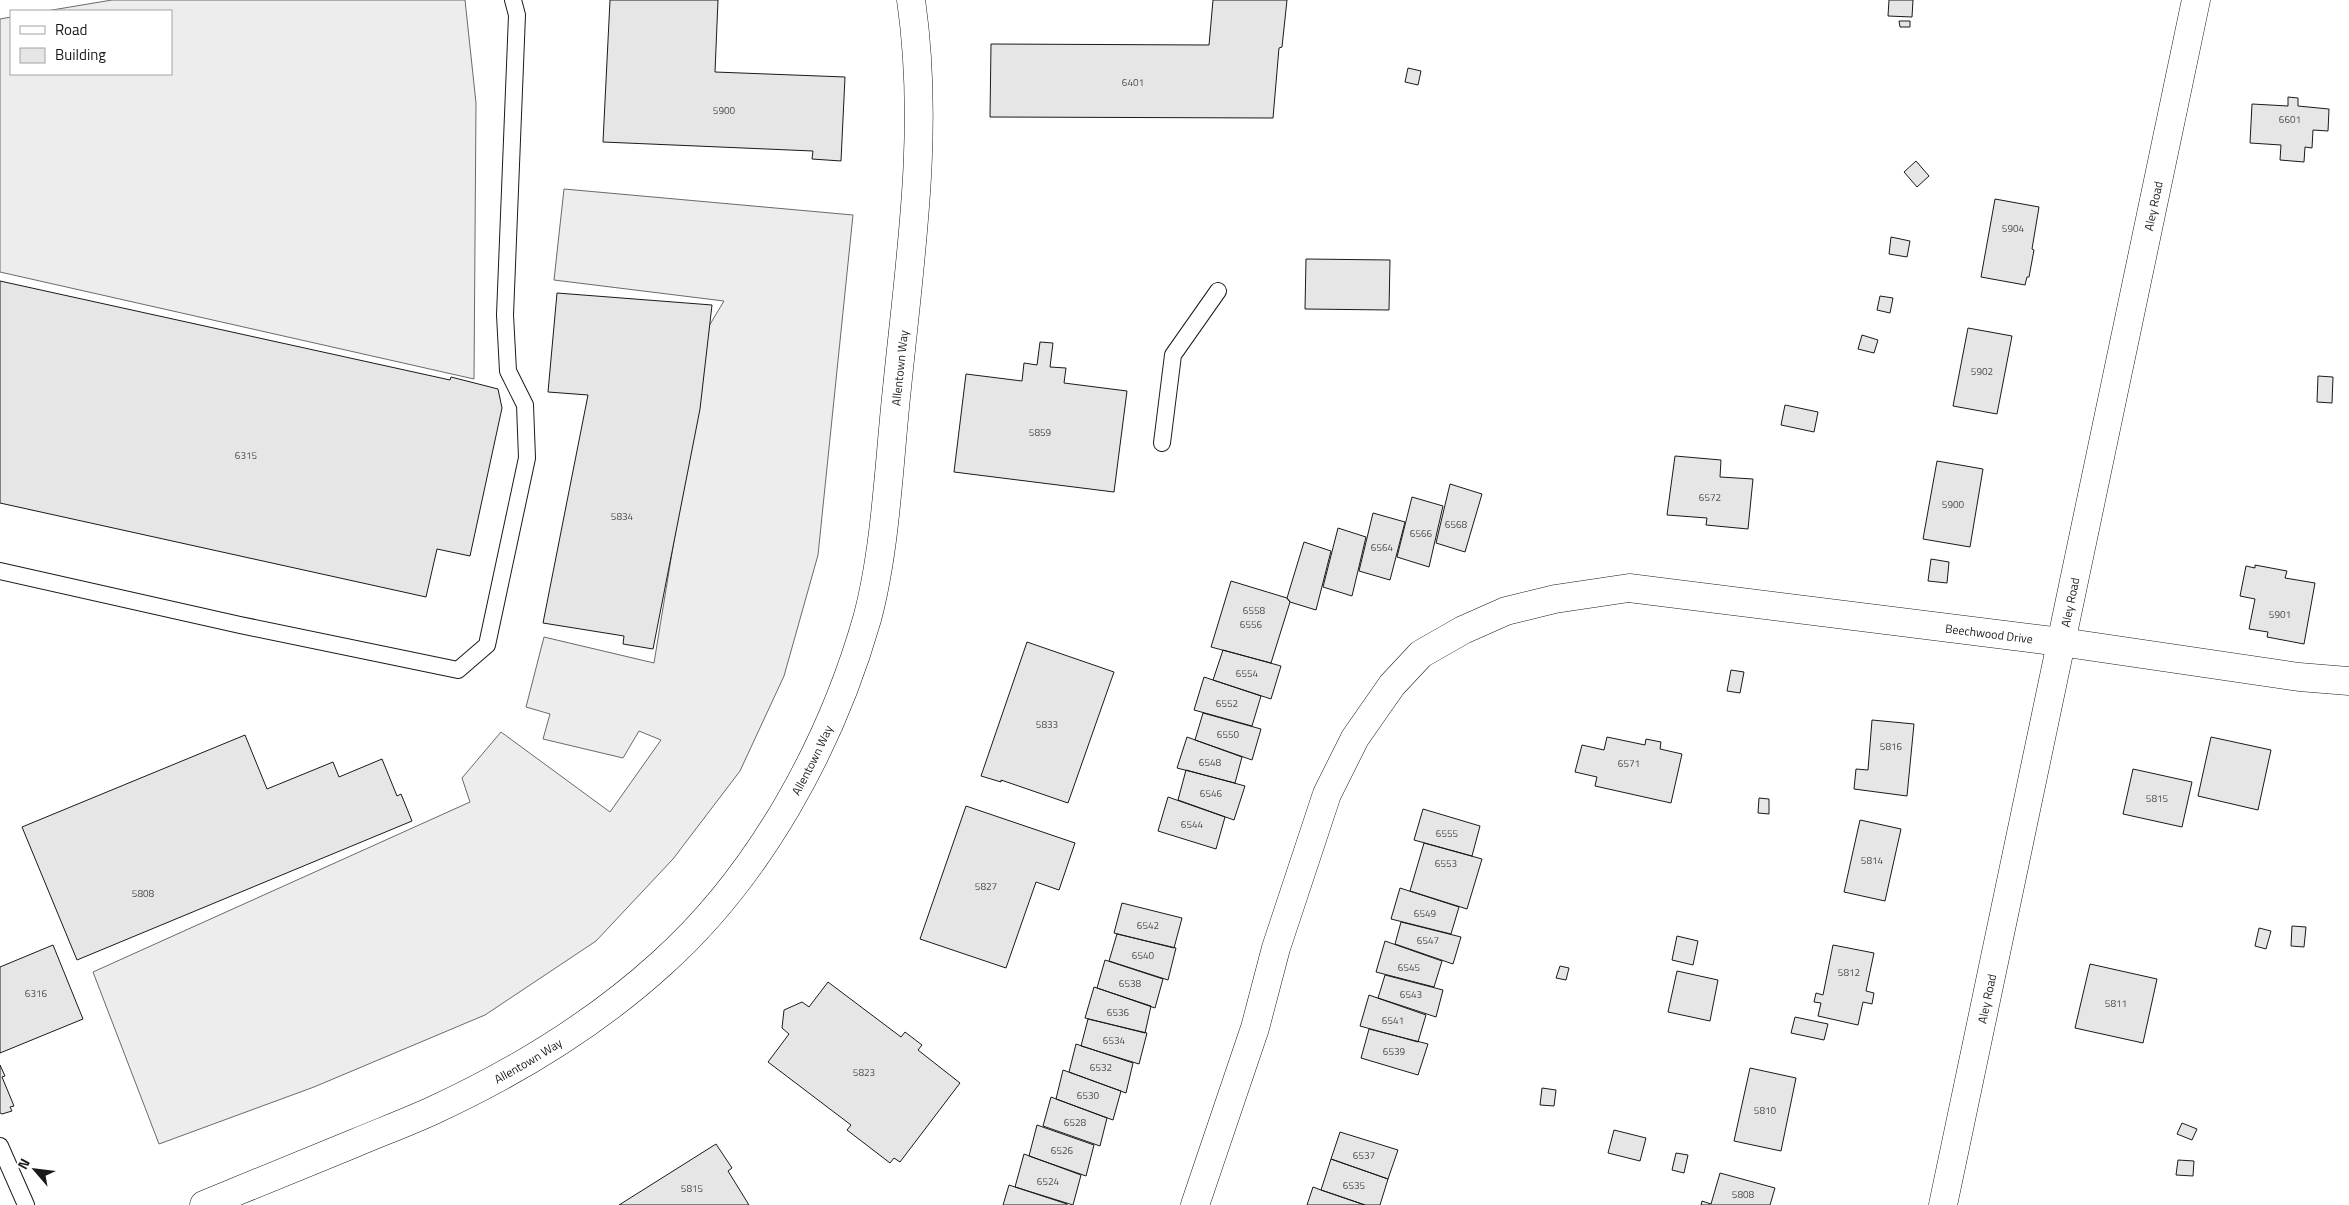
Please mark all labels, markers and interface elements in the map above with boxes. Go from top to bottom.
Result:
legend [10,10,172,75]
text: Road [55,18,87,41]
text: Building [55,43,106,66]
house number: 6401 [1122,75,1144,90]
house number: 5900 [713,103,736,118]
house number: 6601 [2279,112,2301,127]
street label: Aley Road [2138,179,2167,232]
house number: 5904 [2002,221,2025,236]
street label: Allentown Way [886,329,913,407]
house number: 5902 [1971,364,1993,379]
house number: 5859 [1029,425,1052,440]
house number: 6315 [235,448,258,463]
house number: 6572 [1699,490,1721,505]
house number: 5900 [1942,497,1965,512]
house number: 5834 [611,509,634,524]
house number: 6568 [1445,517,1468,532]
house number: 6566 [1410,526,1433,541]
house number: 6564 [1371,540,1394,555]
street label: Aley Road [2055,576,2084,629]
house number: 6558 [1243,603,1266,618]
house number: 5901 [2269,607,2291,622]
house number: 6556 [1240,617,1263,632]
street label: Beechwood Drive [1944,618,2034,648]
house number: 6554 [1236,666,1259,681]
house number: 6552 [1216,696,1238,711]
house number: 5833 [1036,717,1058,732]
street label: Allentown Way [786,722,837,798]
house number: 6550 [1217,727,1240,742]
house number: 5816 [1880,739,1903,754]
house number: 6548 [1199,755,1222,770]
house number: 6571 [1618,756,1640,771]
house number: 6546 [1200,786,1223,801]
house number: 5815 [2146,791,2169,806]
house number: 6544 [1181,817,1204,832]
house number: 6555 [1436,826,1459,841]
house number: 5814 [1861,853,1884,868]
house number: 6553 [1435,856,1457,871]
house number: 5827 [975,879,997,894]
house number: 5808 [132,886,155,901]
house number: 6549 [1414,906,1437,921]
house number: 6542 [1137,918,1159,933]
house number: 6547 [1417,933,1439,948]
house number: 6540 [1132,948,1155,963]
house number: 6545 [1398,960,1421,975]
house number: 5812 [1838,965,1860,980]
street label: Aley Road [1972,972,2001,1025]
house number: 6538 [1119,976,1142,991]
house number: 6316 [25,986,48,1001]
house number: 6543 [1400,987,1422,1002]
house number: 5811 [2105,996,2127,1011]
house number: 6536 [1107,1005,1130,1020]
house number: 6541 [1382,1013,1404,1028]
street label: Allentown Way [490,1033,566,1088]
house number: 6534 [1103,1033,1126,1048]
house number: 6539 [1383,1044,1406,1059]
house number: 6532 [1090,1060,1112,1075]
house number: 5823 [853,1065,875,1080]
house number: 6530 [1077,1088,1100,1103]
house number: 5810 [1754,1103,1777,1118]
house number: 6528 [1064,1115,1087,1130]
house number: 6526 [1051,1143,1074,1158]
north arrow [10,1145,60,1195]
house number: 6537 [1353,1148,1375,1163]
text: N [12,1154,35,1173]
house number: 6524 [1037,1174,1060,1189]
house number: 6535 [1343,1178,1366,1193]
house number: 5815 [681,1181,704,1196]
house number: 5808 [1732,1187,1755,1202]

